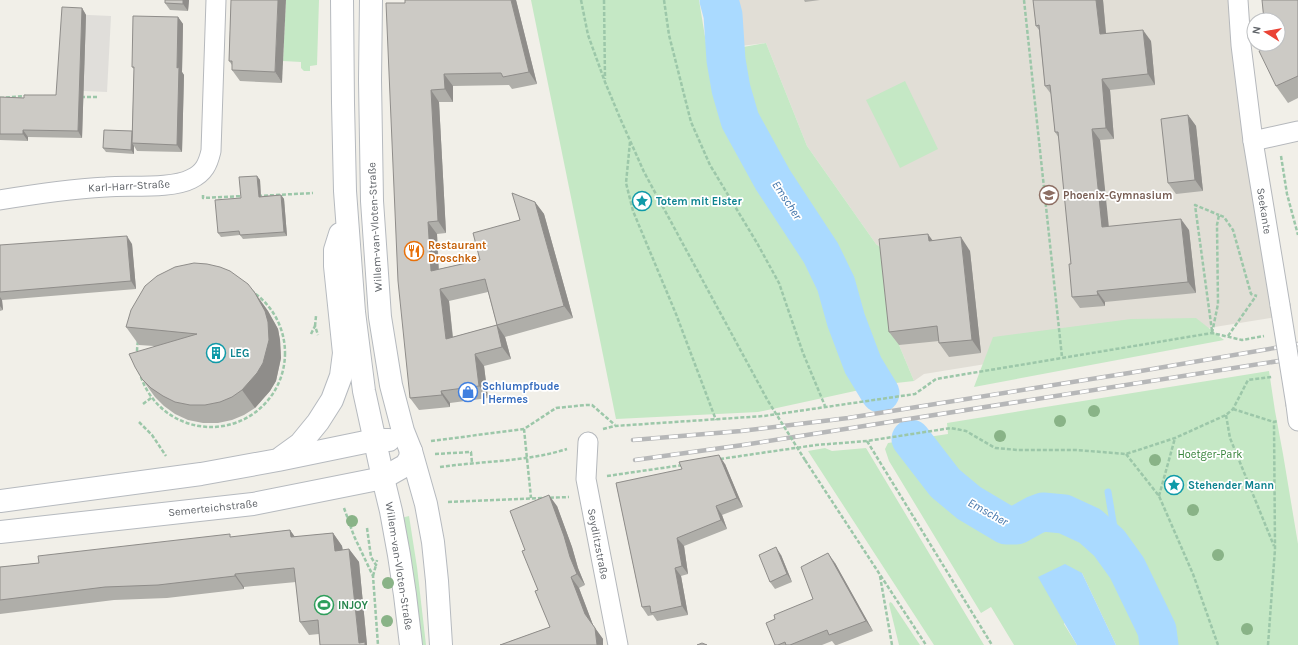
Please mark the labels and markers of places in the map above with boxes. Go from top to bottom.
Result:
school or university icon: Phoenix-Gymnasium [1038,184,1060,206]
place label: Phoenix-Gymnasium [1063,189,1172,202]
place icon: Totem mit Elster [631,190,653,212]
place label: Totem mit Elster [656,195,742,208]
place label: Restaurant Droschke [428,239,487,265]
restaurant icon: Restaurant Droschke [403,240,425,262]
building icon: LEG [205,342,227,364]
place label: LEG [230,347,249,360]
place label: Schlumpfbude | Hermes [482,380,560,406]
shop icon: Schlumpfbude | Hermes [457,381,479,403]
place icon: Stehender Mann [1163,474,1185,496]
place label: Stehender Mann [1188,479,1274,492]
sports icon: INJOY [313,594,335,616]
place label: INJOY [338,599,368,612]

